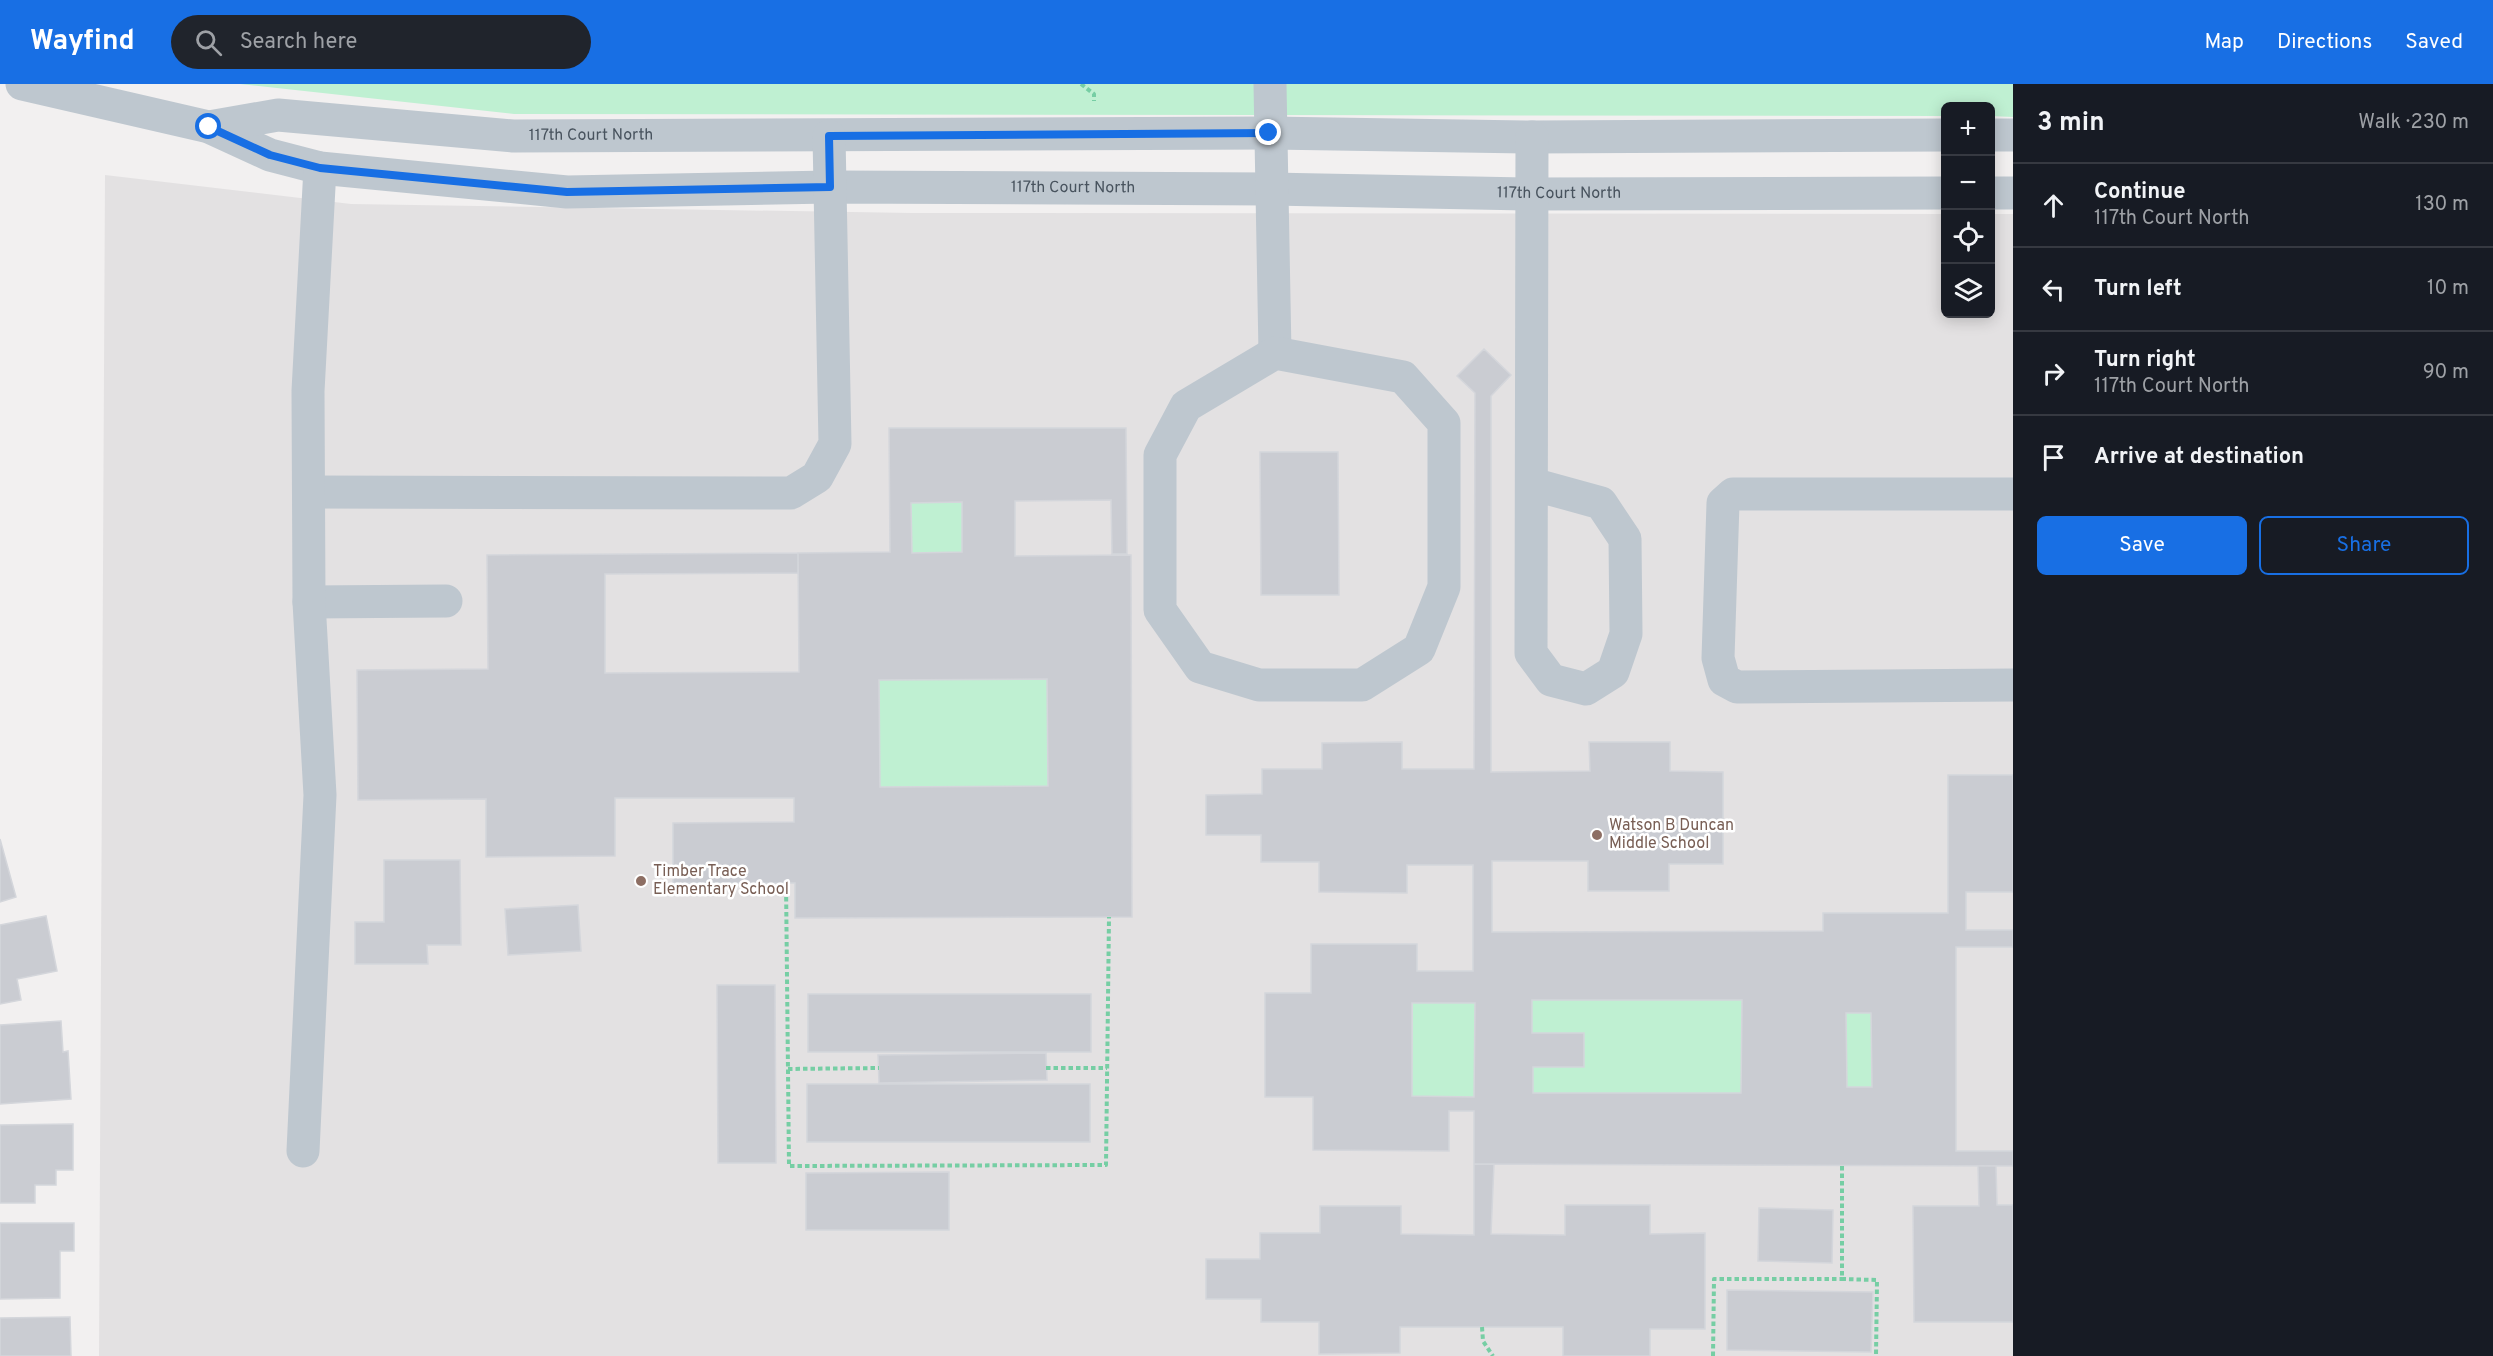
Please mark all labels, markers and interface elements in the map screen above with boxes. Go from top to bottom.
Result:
search box [171,15,591,69]
text: Wayfind [30,24,135,60]
icon: search [192,26,225,59]
text: Search here [240,29,357,56]
text: Map [2204,29,2244,56]
text: Directions [2277,29,2372,56]
text: Saved [2405,29,2463,56]
map controls [1941,102,1995,318]
button: + [1941,102,1995,156]
text: 3 min [2037,107,2105,140]
text: Walk · 230 m [2358,110,2469,136]
route start [195,113,221,139]
route end [1255,119,1281,145]
street label: 117th Court North [529,125,653,146]
button: − [1941,156,1995,210]
street label: 117th Court North [1011,178,1135,198]
text: Continue [2094,179,2185,206]
street label: 117th Court North [1497,183,1621,204]
icon: ahead [2037,189,2070,222]
text: 130 m [2415,192,2469,218]
text: 117th Court North [2094,206,2250,232]
button: locate [1941,210,1995,264]
button: layers [1941,264,1995,318]
icon: left [2037,273,2070,306]
text: Turn left [2094,276,2182,303]
text: 10 m [2427,276,2469,302]
text: Turn right [2094,347,2196,374]
icon: right [2037,357,2070,390]
text: 90 m [2423,360,2469,386]
text: 117th Court North [2094,374,2250,400]
icon: arrive [2037,441,2070,474]
text: Arrive at destination [2094,444,2304,471]
button: Save [2037,516,2247,575]
button: Share [2259,516,2469,575]
place label: Watson B Duncan Middle School [1609,816,1734,854]
marker: Watson B Duncan Middle School [1590,828,1604,842]
place label: Timber Trace Elementary School [653,862,789,900]
marker: Timber Trace Elementary School [634,874,648,888]

